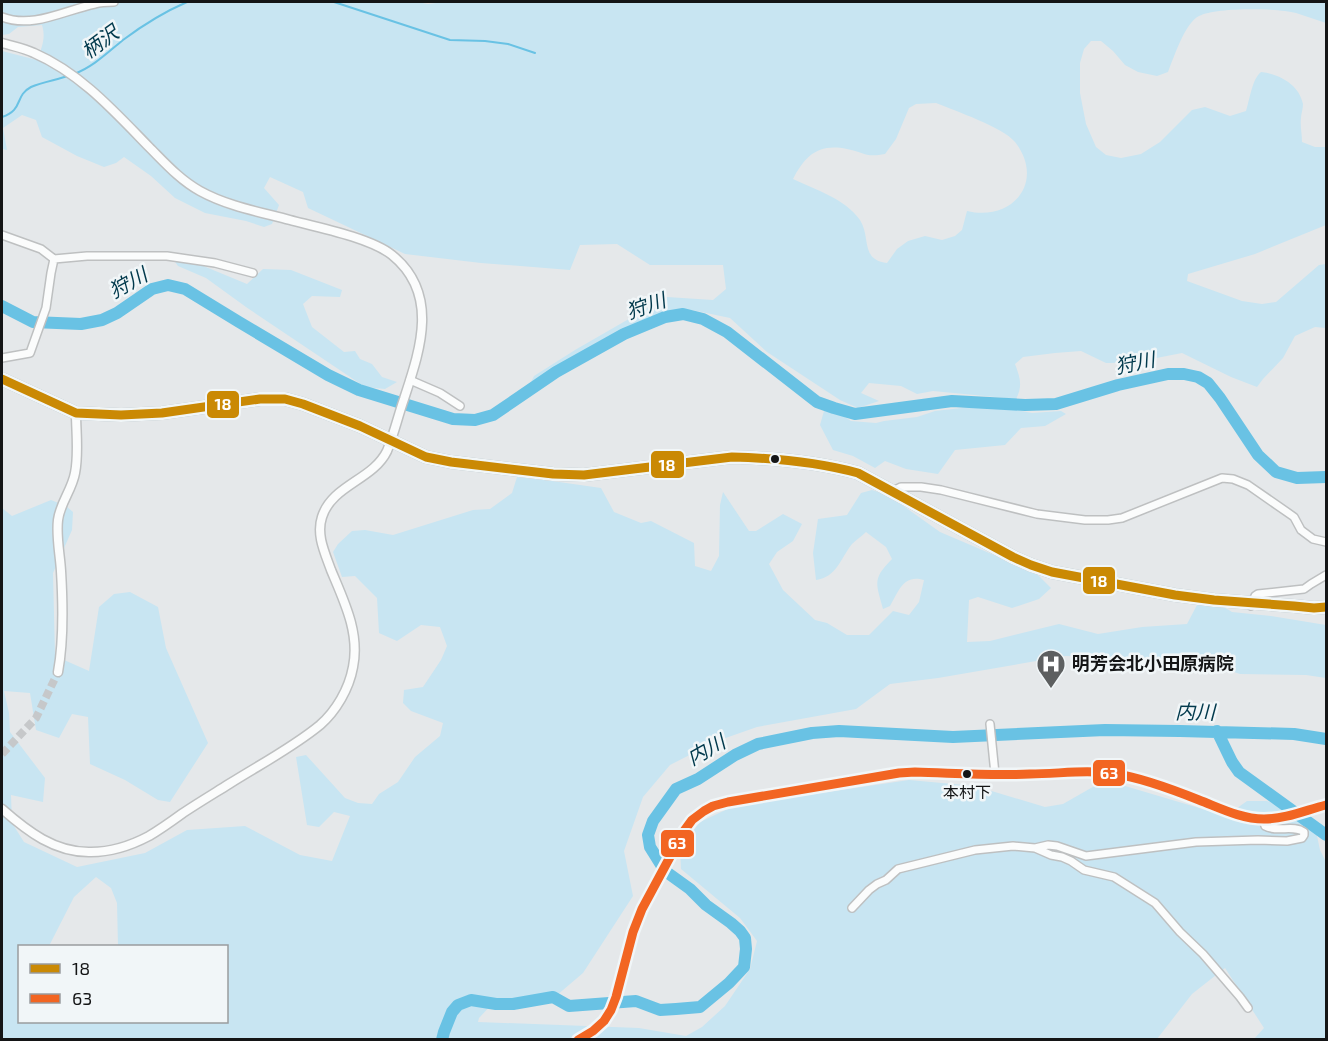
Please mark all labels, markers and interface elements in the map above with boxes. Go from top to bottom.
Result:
water label: 柄沢 [76,18,125,63]
water label: 狩川 [104,261,153,302]
water label: 狩川 [623,287,670,323]
water label: 狩川 [1113,346,1159,378]
line badge: 18 [206,390,240,419]
text: 18 [215,394,231,413]
line badge: 18 [650,450,685,479]
unlabelled marker [769,453,781,465]
text: 18 [659,455,675,474]
line badge: 18 [1082,566,1116,595]
text: 18 [1091,571,1107,590]
hospital icon: 明芳会北小田原病院 [1035,648,1067,690]
place label: 明芳会北小田原病院 [1072,652,1234,674]
water label: 内川 [1175,699,1217,723]
water label: 内川 [682,728,731,769]
line badge: 63 [1092,759,1126,787]
text: 63 [1100,763,1118,782]
marker: 本村下 [961,768,973,780]
place label: 本村下 [943,782,991,801]
line badge: 63 [660,829,695,858]
text: 63 [668,833,686,852]
legend [18,945,228,1023]
text: 18 [72,957,90,979]
text: 63 [72,987,92,1009]

